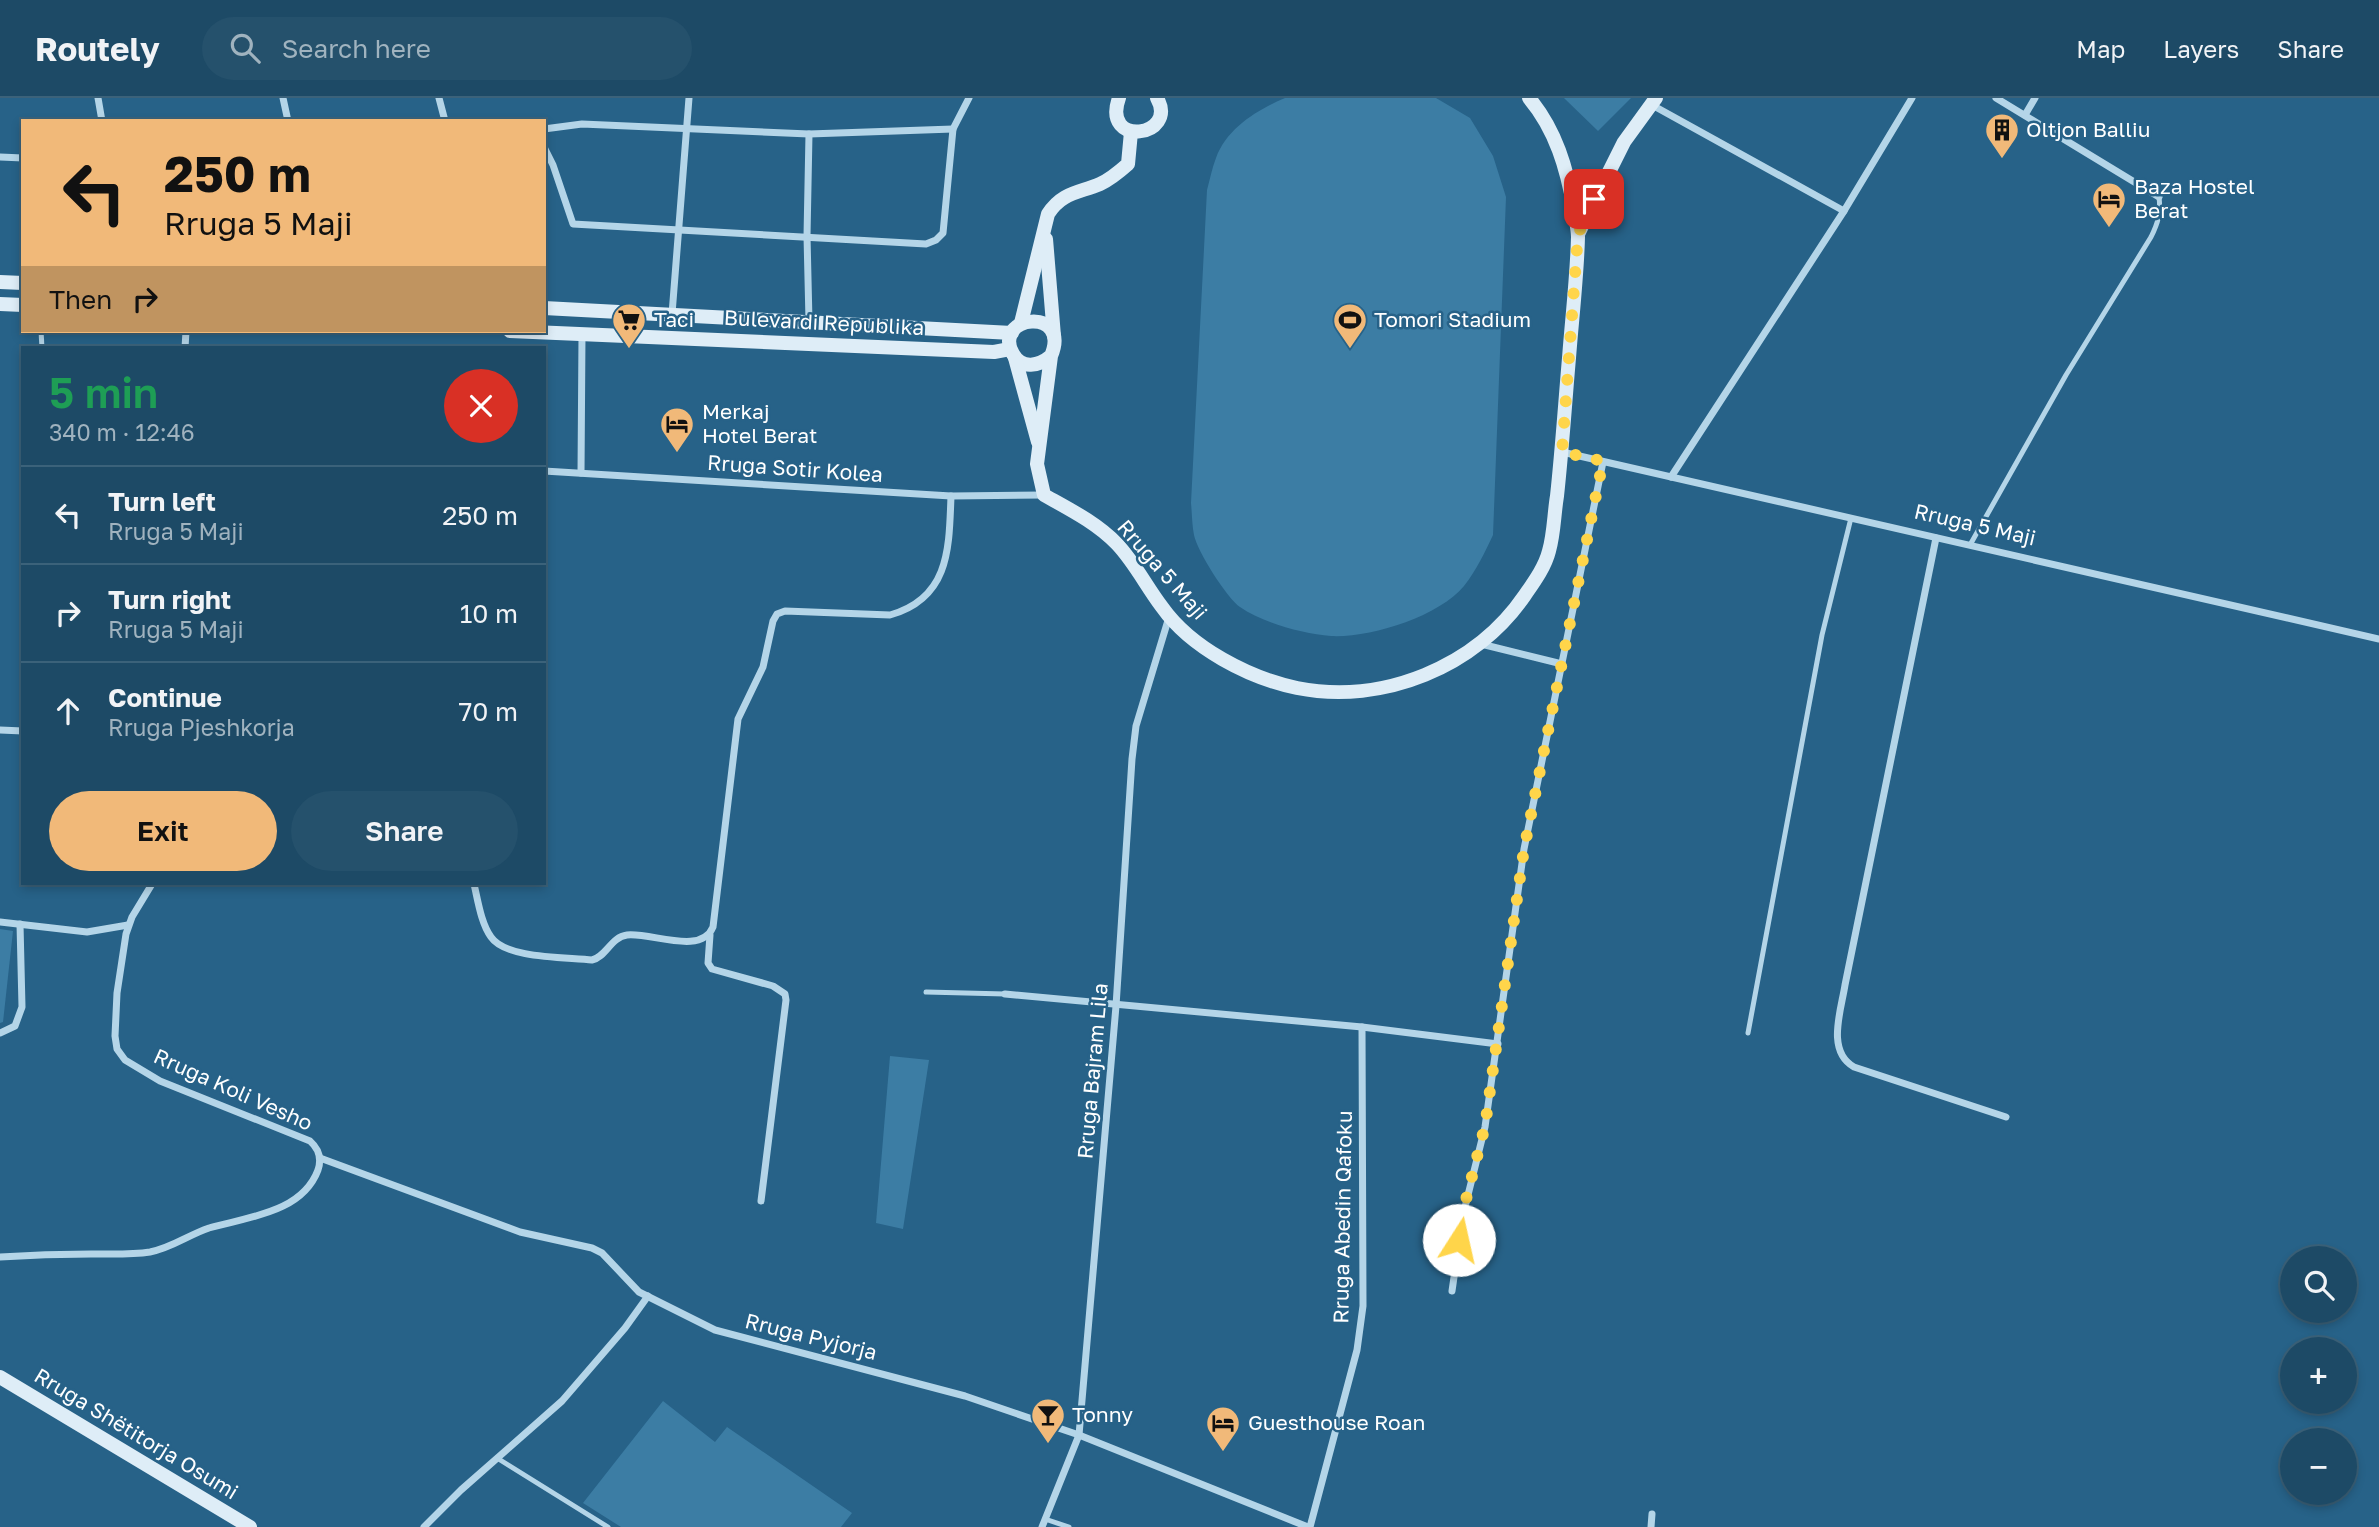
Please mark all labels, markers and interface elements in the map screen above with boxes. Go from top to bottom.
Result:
search box [202,17,692,80]
text: Routely [35,29,160,68]
icon: search [226,29,264,67]
text: Search here [282,33,431,64]
text: Map [2076,34,2125,63]
text: Layers [2163,34,2239,63]
text: Share [2277,34,2344,63]
building icon: Oltjon Balliu [1983,111,2021,160]
place label: Oltjon Balliu [2026,116,2150,142]
text: 250 m [164,144,311,203]
icon: left [49,147,140,238]
pin [1564,169,1624,229]
place label: Baza Hostel Berat [2134,173,2255,223]
icon: arrive [1575,180,1613,218]
hotel icon: Baza Hostel Berat [2090,180,2128,229]
text: Rruga 5 Maji [164,204,353,242]
icon: right [126,280,164,318]
text: Then [49,284,112,315]
supermarket icon: Taci [610,301,648,350]
sports icon: Tomori Stadium [1331,301,1369,350]
street label: Bulevardi Republika [723,304,925,340]
place label: Taci [654,306,694,332]
place label: Tomori Stadium [1374,306,1531,332]
text: 5 min [49,367,158,417]
button: close [444,369,518,443]
place label: Merkaj Hotel Berat [702,398,817,448]
hotel icon: Merkaj Hotel Berat [658,405,696,454]
text: 340 m · 12:46 [49,418,195,446]
street label: Rruga Sotir Kolea [706,449,884,487]
text: Turn left [108,486,216,517]
icon: left [49,496,87,534]
street label: Rruga 5 Maji [1912,497,2038,551]
text: 250 m [442,500,518,531]
street label: Rruga 5 Maji [1112,514,1213,625]
text: Rruga 5 Maji [108,517,244,545]
text: Turn right [108,584,231,615]
icon: right [49,594,87,632]
text: 10 m [460,598,518,629]
text: Rruga 5 Maji [108,615,244,643]
text: Continue [108,682,222,713]
icon: ahead [49,692,87,730]
text: 70 m [459,696,518,727]
text: Rruga Pjeshkorja [108,713,295,741]
button: Exit [49,791,277,871]
button: Share [291,791,518,871]
street label: Rruga Bajram Lila [1071,982,1113,1160]
street label: Rruga Koli Vesho [150,1042,317,1136]
street label: Rruga Abedin Qafoku [1327,1110,1357,1324]
position arrow [1422,1203,1496,1277]
map controls [2280,1246,2357,1505]
button: search [2280,1246,2357,1323]
street label: Rruga Pyjorja [743,1307,880,1365]
button: + [2280,1337,2357,1414]
street label: Rruga Shëtitorja Osumi [30,1362,243,1504]
bar icon: Tonny [1029,1396,1067,1445]
place label: Tonny [1072,1401,1133,1427]
hotel icon: Guesthouse Roan [1204,1404,1242,1453]
place label: Guesthouse Roan [1248,1409,1425,1435]
button: − [2280,1428,2357,1505]

